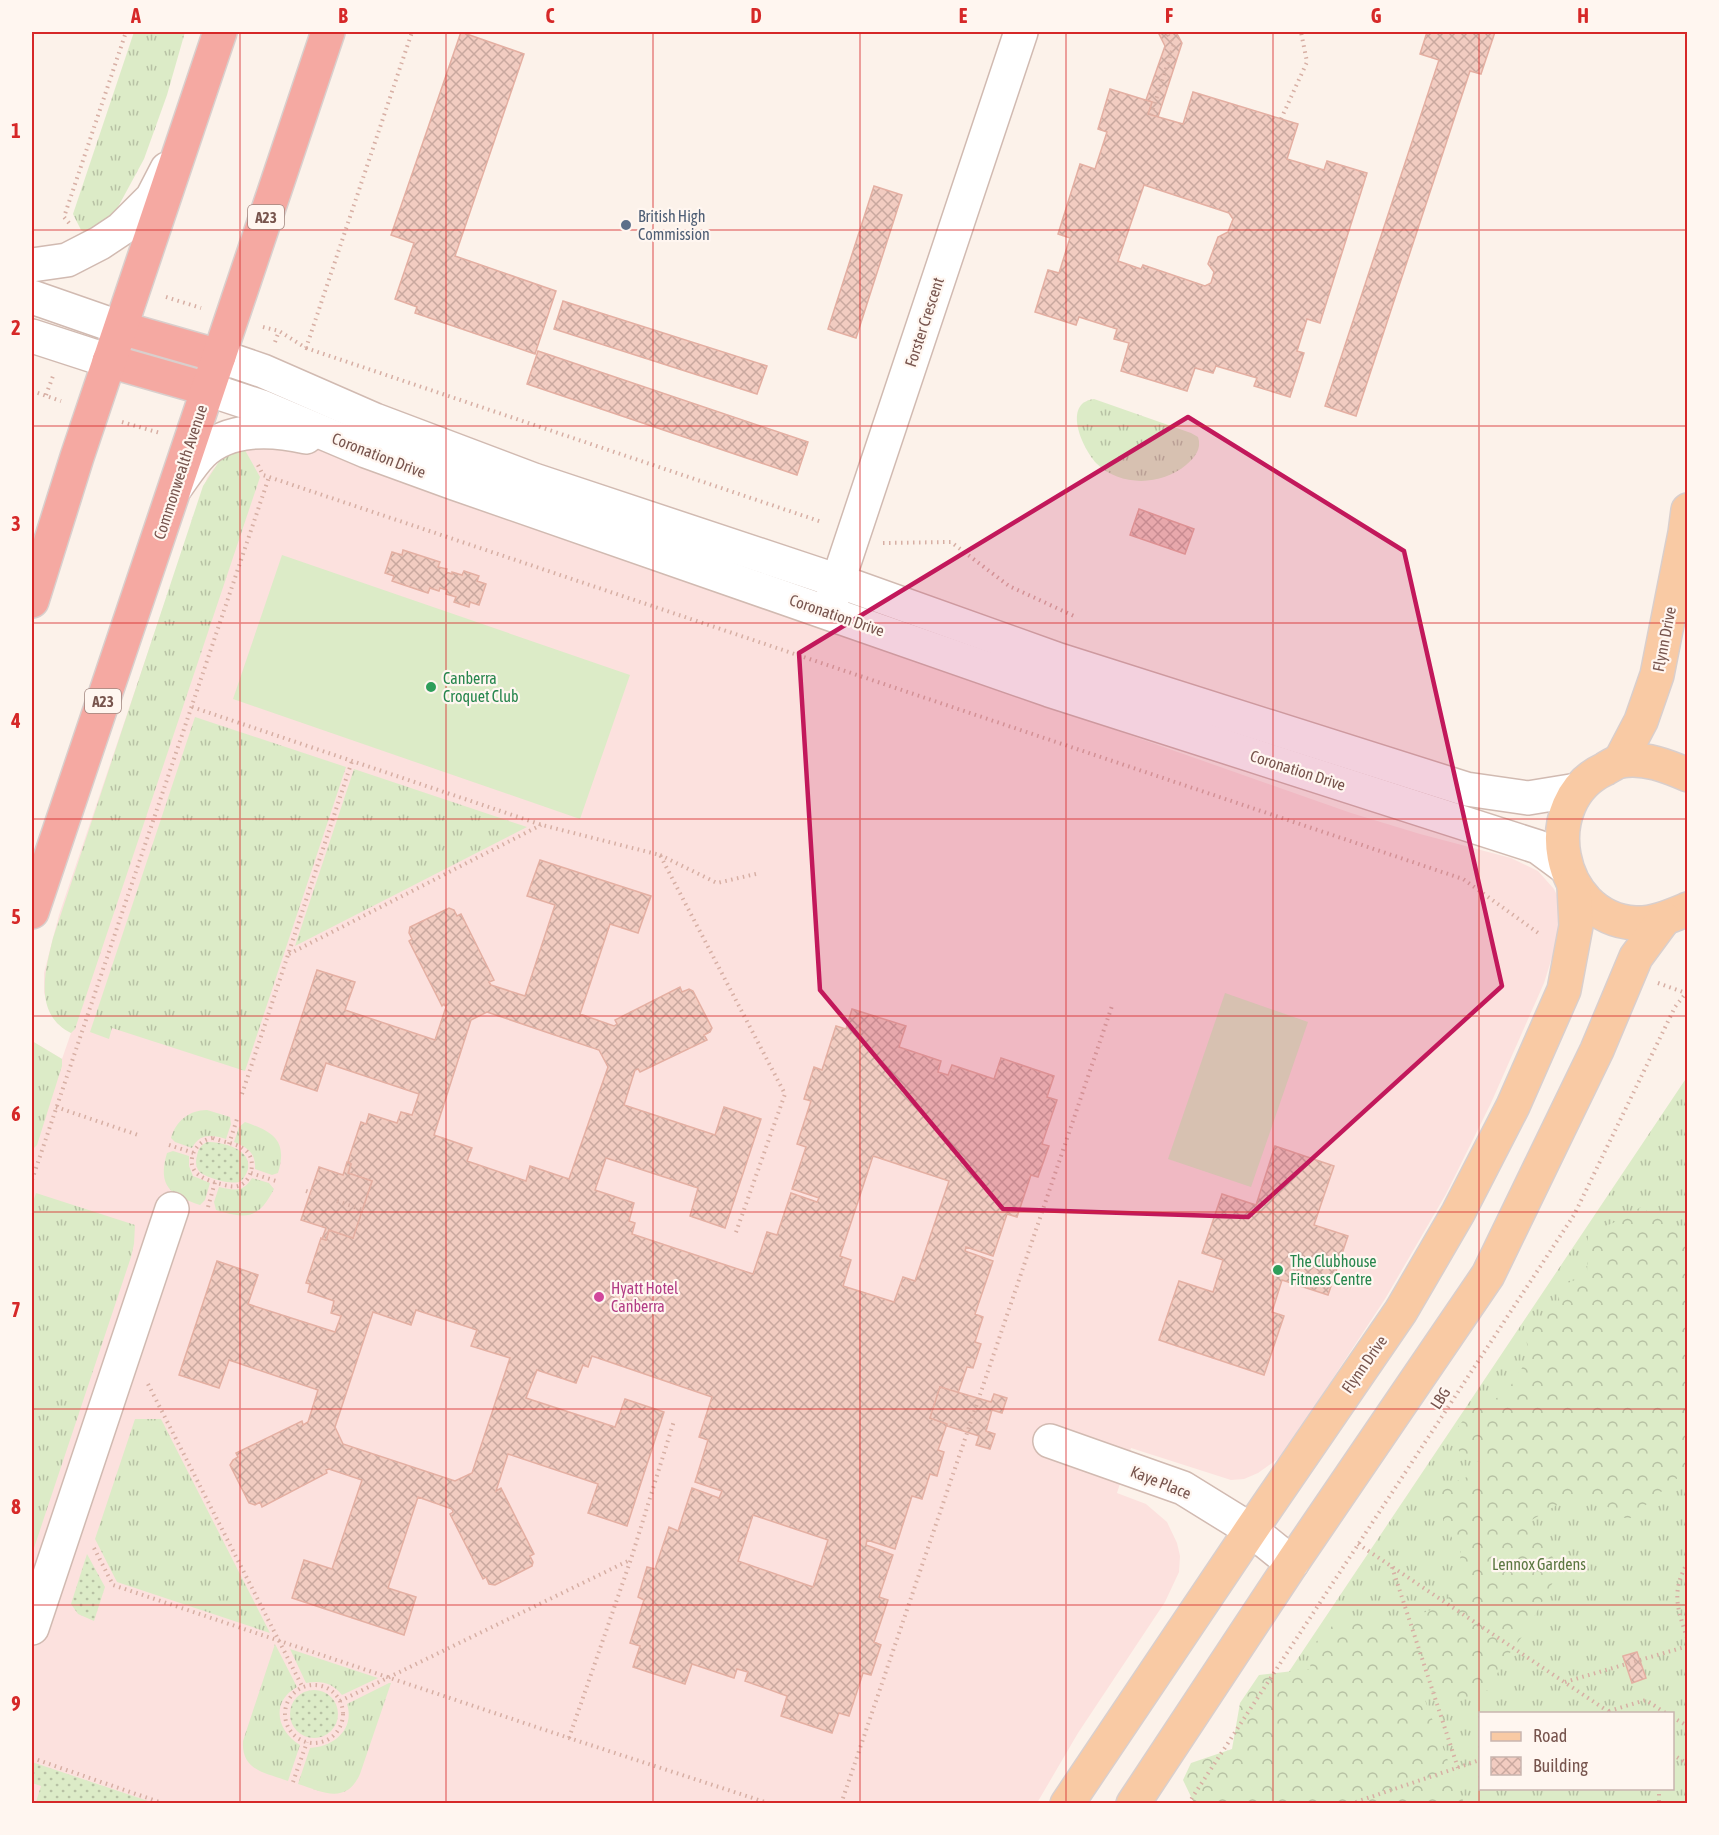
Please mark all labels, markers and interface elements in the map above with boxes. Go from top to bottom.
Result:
text: A [130,4,141,27]
text: B [338,4,348,27]
text: C [546,4,555,27]
text: D [750,4,762,27]
text: E [959,4,968,27]
text: F [1165,4,1173,27]
text: G [1371,4,1382,27]
text: H [1577,4,1589,27]
text: 1 [11,119,21,142]
road number: A23 [248,205,284,229]
place label: British High Commission [638,207,710,243]
marker: British High Commission [619,218,633,232]
street label: Forster Crescent [901,275,947,369]
text: 2 [11,316,21,339]
street label: Commonwealth Avenue [150,403,210,541]
street label: Coronation Drive [330,429,428,481]
text: 3 [11,512,21,535]
street label: Coronation Drive [787,590,887,640]
street label: Flynn Drive [1649,605,1680,673]
place label: Canberra Croquet Club [443,669,519,706]
marker: Canberra Croquet Club [424,680,438,694]
road number: A23 [85,689,121,713]
text: 4 [10,709,21,732]
street label: Coronation Drive [1248,746,1348,794]
text: 5 [11,905,21,928]
text: 6 [11,1102,21,1125]
place label: The Clubhouse Fitness Centre [1290,1252,1377,1288]
marker: The Clubhouse Fitness Centre [1271,1263,1285,1277]
place label: Hyatt Hotel Canberra [611,1279,679,1315]
marker: Hyatt Hotel Canberra [592,1290,606,1304]
text: 7 [11,1298,21,1321]
street label: Flynn Drive [1338,1332,1391,1397]
street label: LBG [1426,1384,1454,1412]
street label: Kaye Place [1128,1462,1194,1503]
text: 8 [11,1495,21,1518]
park label: Lennox Gardens [1492,1555,1586,1573]
text: 9 [11,1692,21,1715]
legend [1479,1712,1674,1790]
text: Road [1533,1725,1567,1746]
text: Building [1533,1755,1588,1776]

